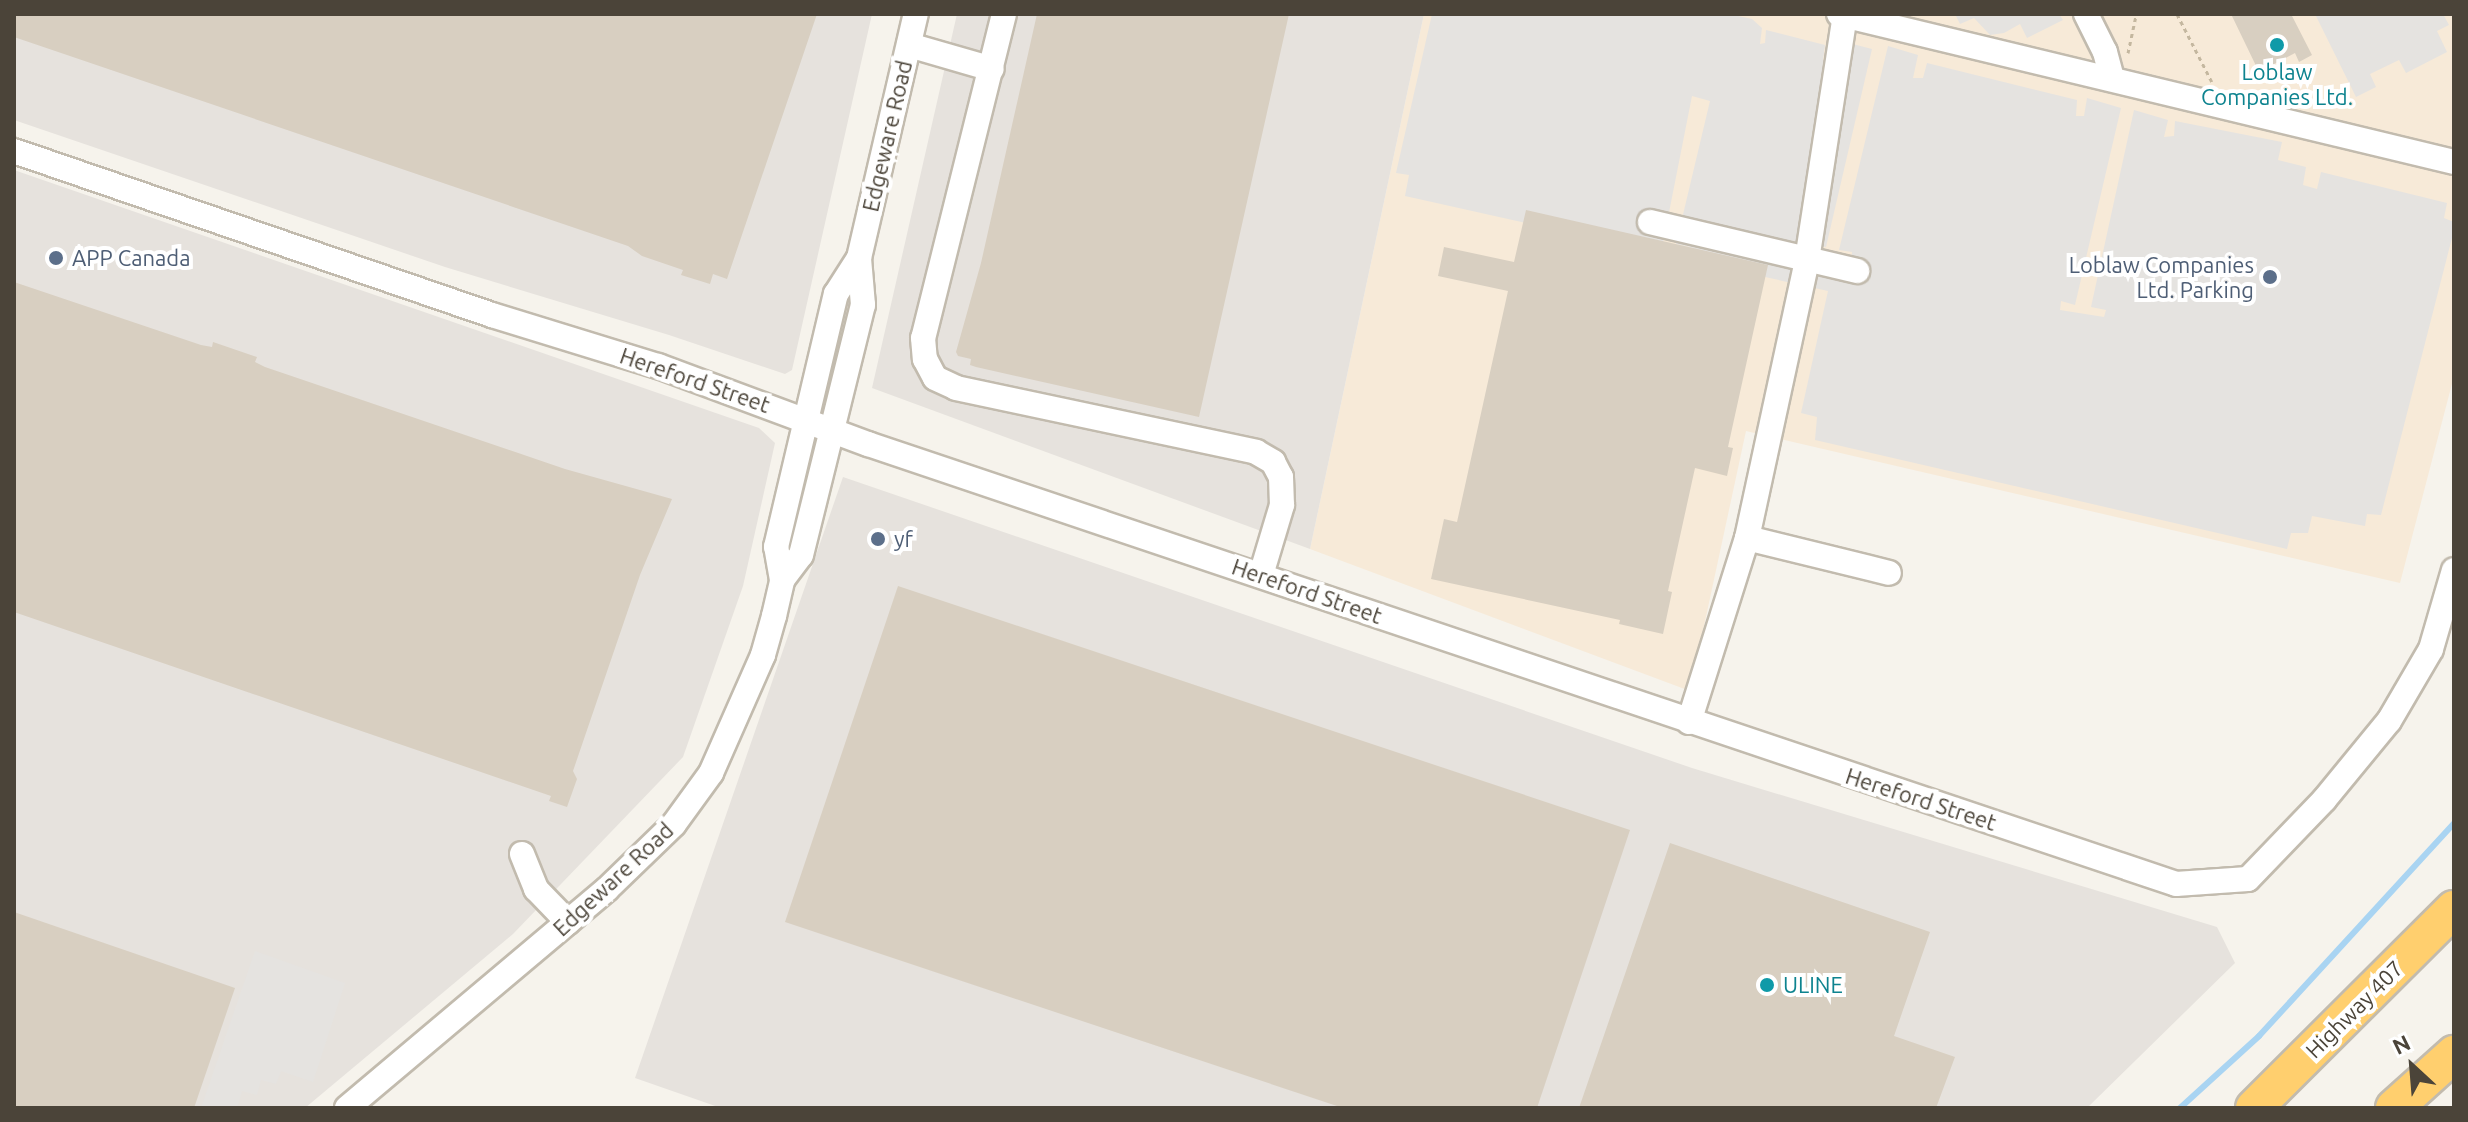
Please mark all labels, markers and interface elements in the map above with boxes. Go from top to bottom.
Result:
marker: Loblaw Companies Ltd. [2268,36,2286,54]
street label: Edgeware Road [857,58,917,214]
place label: Loblaw Companies Ltd. [2201,58,2353,110]
place label: APP Canada [72,245,191,271]
marker: APP Canada [47,249,65,267]
place label: Loblaw Companies Ltd. Parking [2069,251,2254,302]
marker: Loblaw Companies Ltd. Parking [2261,268,2279,286]
street label: Hereford Street [617,342,773,418]
place label: yf [894,526,913,552]
marker: yf [869,530,887,548]
street label: Hereford Street [1229,553,1385,629]
street label: Hereford Street [1842,762,2000,836]
street label: Edgeware Road [548,817,678,941]
street label: Highway 407 [2300,955,2408,1063]
place label: ULINE [1783,972,1843,998]
marker: ULINE [1758,976,1776,994]
north arrow [2372,1026,2452,1106]
text: N [2388,1029,2414,1059]

